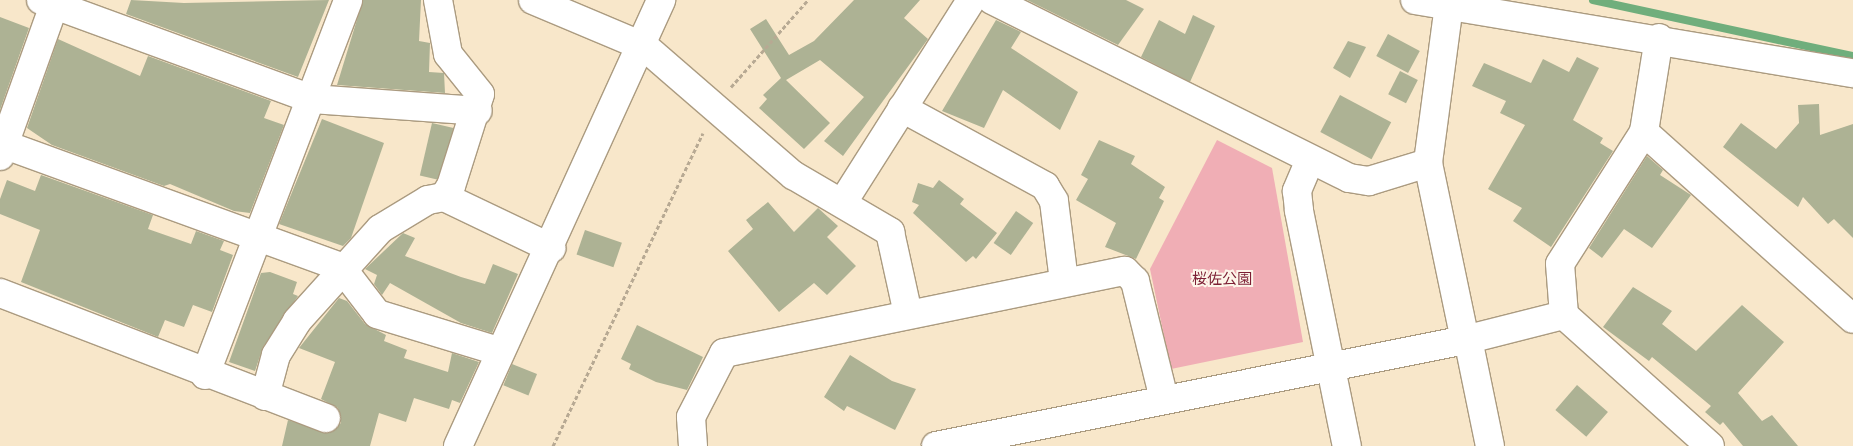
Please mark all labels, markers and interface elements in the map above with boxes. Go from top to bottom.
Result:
park label: 桜佐公園 [1192,270,1252,288]

